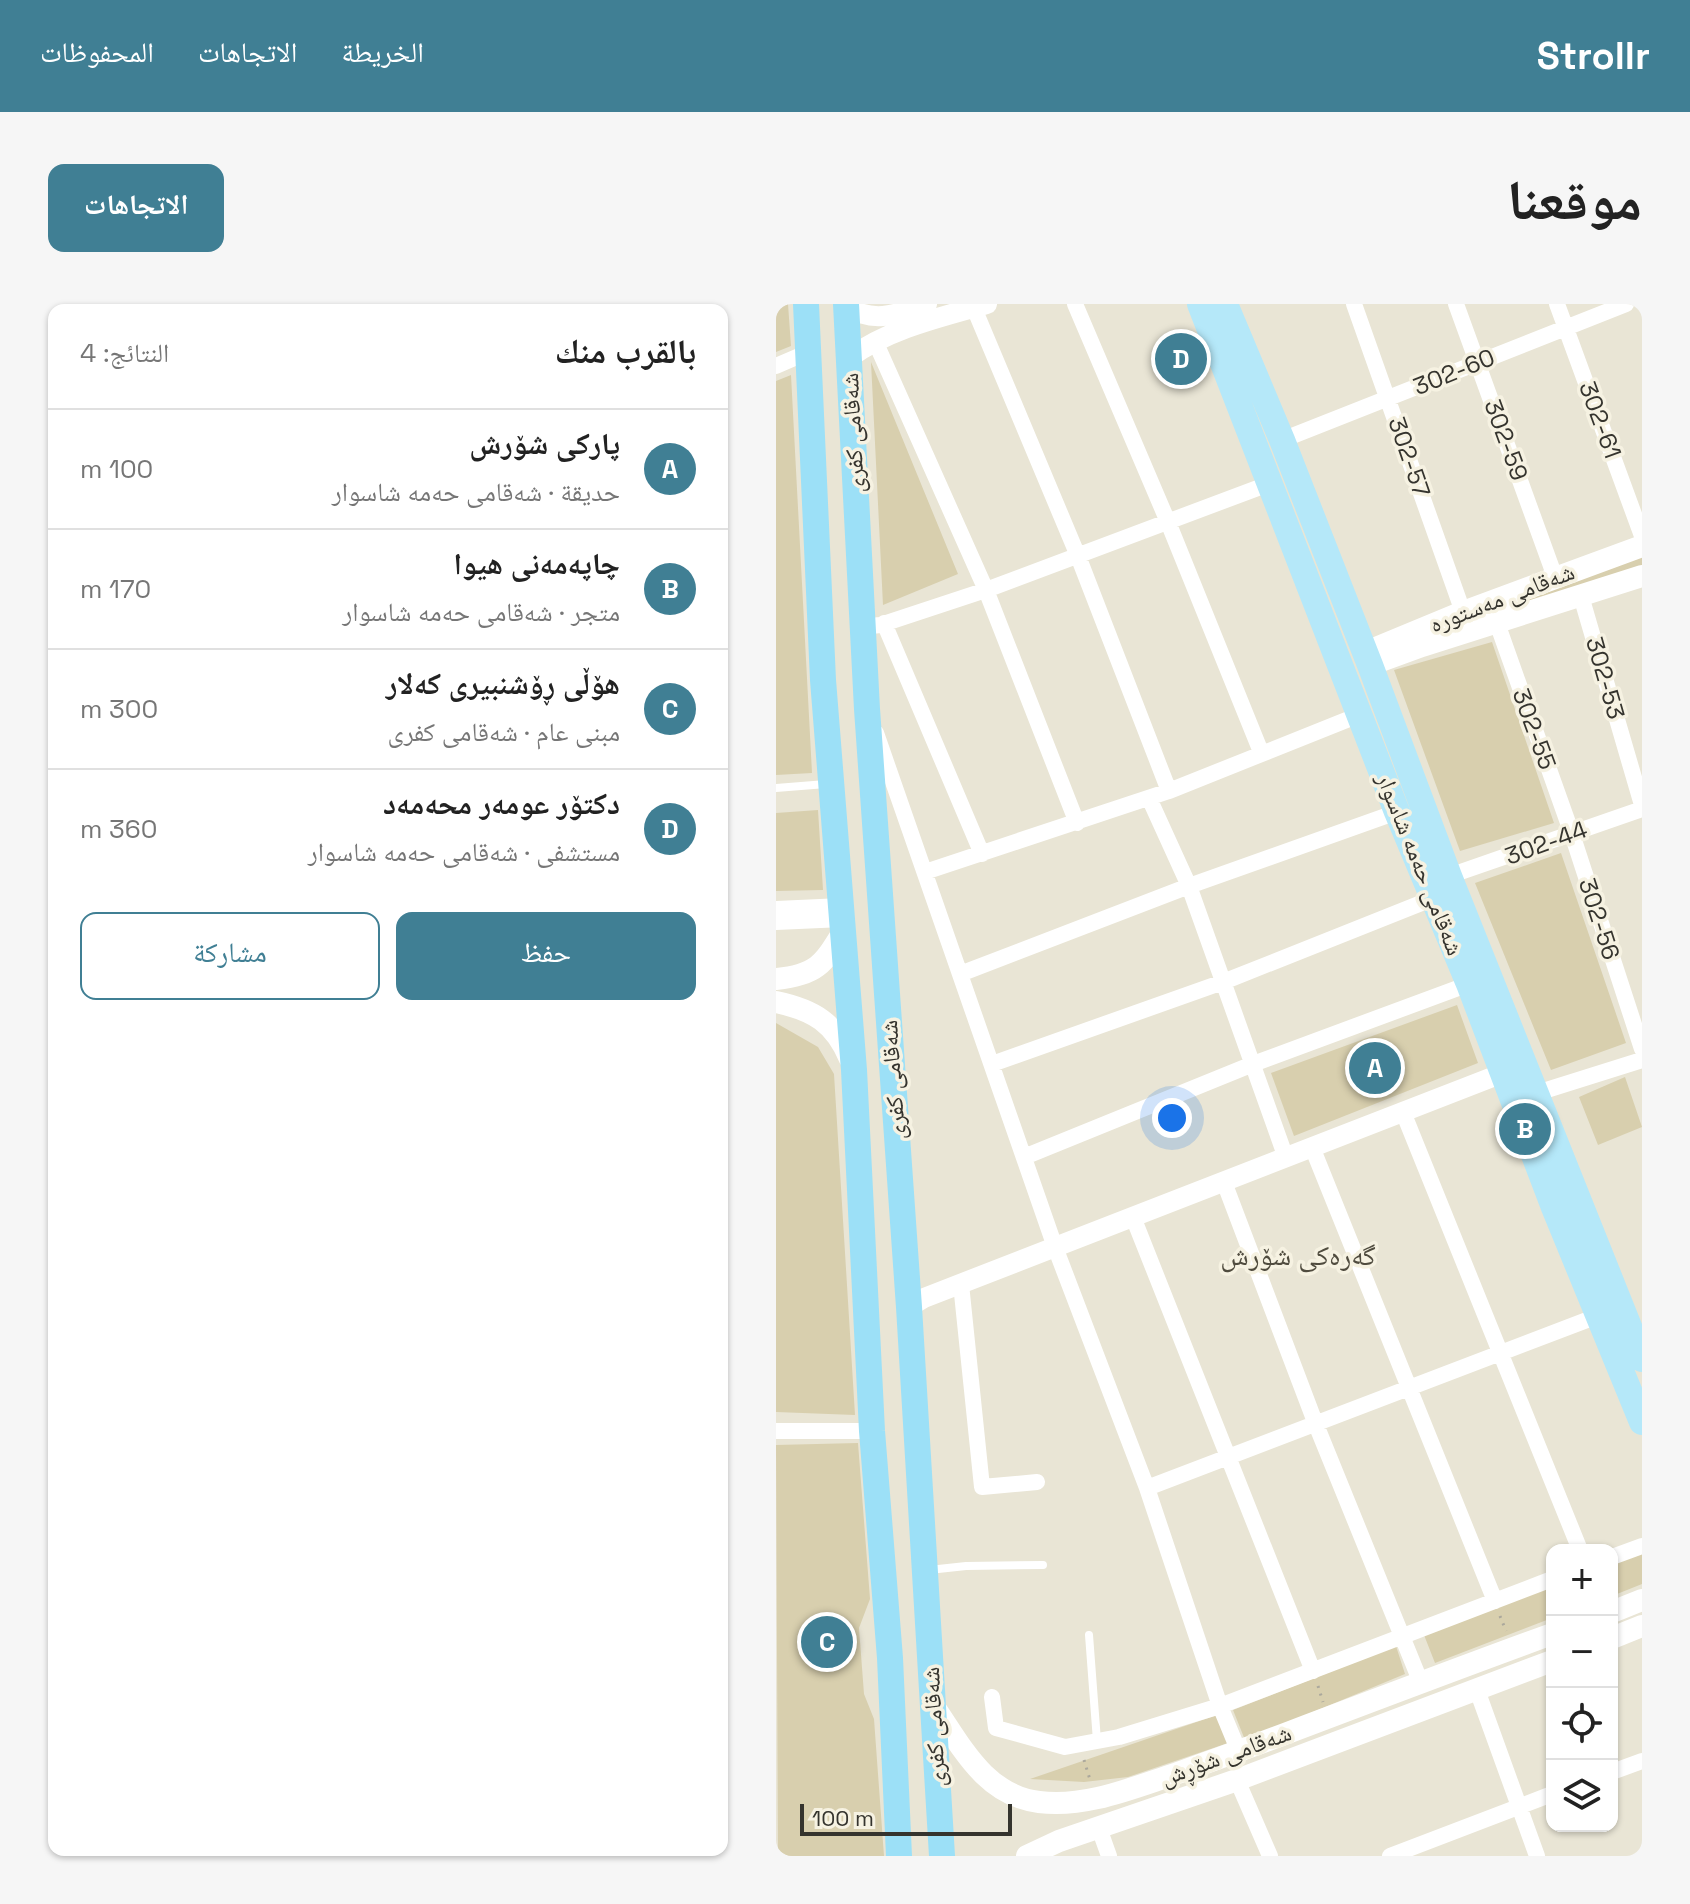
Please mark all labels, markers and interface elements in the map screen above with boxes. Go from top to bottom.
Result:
text: Strollr [1537,32,1650,80]
text: المحفوظات [40,34,154,70]
text: الاتجاهات [198,34,297,70]
text: الخريطة [341,34,424,70]
button: الاتجاهات [48,164,224,252]
text: موقعنا [1507,165,1642,236]
pin: D [1155,329,1207,389]
text: بالقرب منك [555,330,696,373]
text: النتائج: 4 [80,336,169,370]
street label: 302-60 [1408,341,1499,402]
street label: شەقامی کفری [834,372,871,494]
street label: 302-61 [1572,377,1629,463]
street label: 302-59 [1478,395,1535,485]
street label: 302-57 [1381,413,1438,501]
text: پارکی شۆرش [469,424,620,463]
text: 100 m [80,452,153,486]
text: A [662,452,678,486]
text: حديقة · شەقامی حەمە شاسوار [332,475,620,509]
text: چاپەمەنی هیوا [453,544,620,583]
street label: شەقامی مەستورە [1425,556,1579,639]
text: 170 m [80,572,151,606]
text: B [661,572,679,606]
text: متجر · شەقامی حەمە شاسوار [342,595,620,629]
street label: 302-53 [1579,633,1632,723]
text: هۆڵی ڕۆشنبیری کەلار [386,664,620,703]
street label: 302-55 [1506,684,1563,774]
text: 300 m [80,692,158,726]
text: C [662,692,678,726]
text: مبنى عام · شەقامی کفری [388,715,620,749]
street label: شەقامی حەمە شاسوار [1369,767,1471,960]
text: دکتۆر عومەر محەمەد [383,784,620,823]
text: 360 m [80,812,157,846]
text: D [661,812,679,846]
street label: 302-44 [1501,813,1591,872]
text: مستشفى · شەقامی حەمە شاسوار [308,835,620,869]
street label: 302-56 [1572,874,1627,964]
button: مشاركة [80,912,380,1000]
button: حفظ [396,912,696,1000]
street label: شەقامی کفری [873,1019,912,1141]
pin: A [1349,1038,1401,1098]
your location [1152,1098,1192,1138]
pin: B [1499,1099,1551,1159]
district label: گەرەکی شۆرش [1220,1237,1376,1273]
map controls [1546,1544,1618,1832]
button: + [1546,1544,1618,1616]
pin: C [801,1612,853,1672]
button: − [1546,1616,1618,1688]
street label: شەقامی کفری [915,1666,952,1788]
button: locate [1546,1688,1618,1760]
street label: شەقامی شۆڕش [1156,1717,1297,1795]
button: layers [1546,1760,1618,1832]
scale bar [800,1800,1012,1836]
text: 100 m [812,1804,874,1832]

